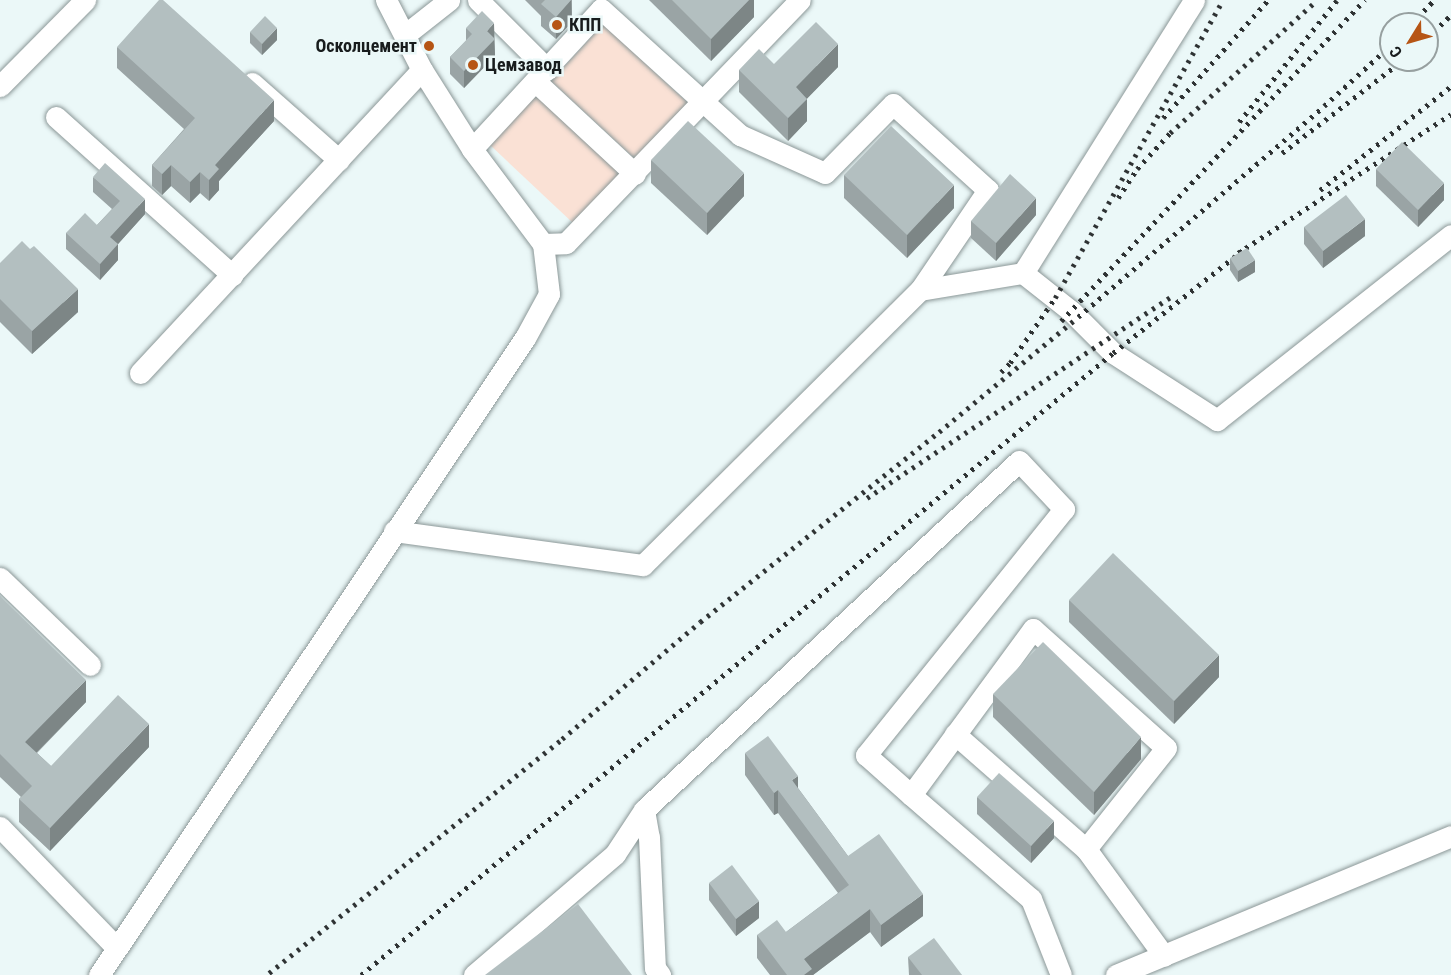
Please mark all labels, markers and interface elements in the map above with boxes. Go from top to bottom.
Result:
north arrow [1379,12,1439,72]
place label: КПП [569,14,601,36]
marker: КПП [550,18,564,32]
place label: Осколцемент [315,35,417,57]
marker: Осколцемент [422,39,436,53]
text: С [1385,43,1406,61]
place label: Цемзавод [485,54,562,76]
marker: Цемзавод [466,58,480,72]

